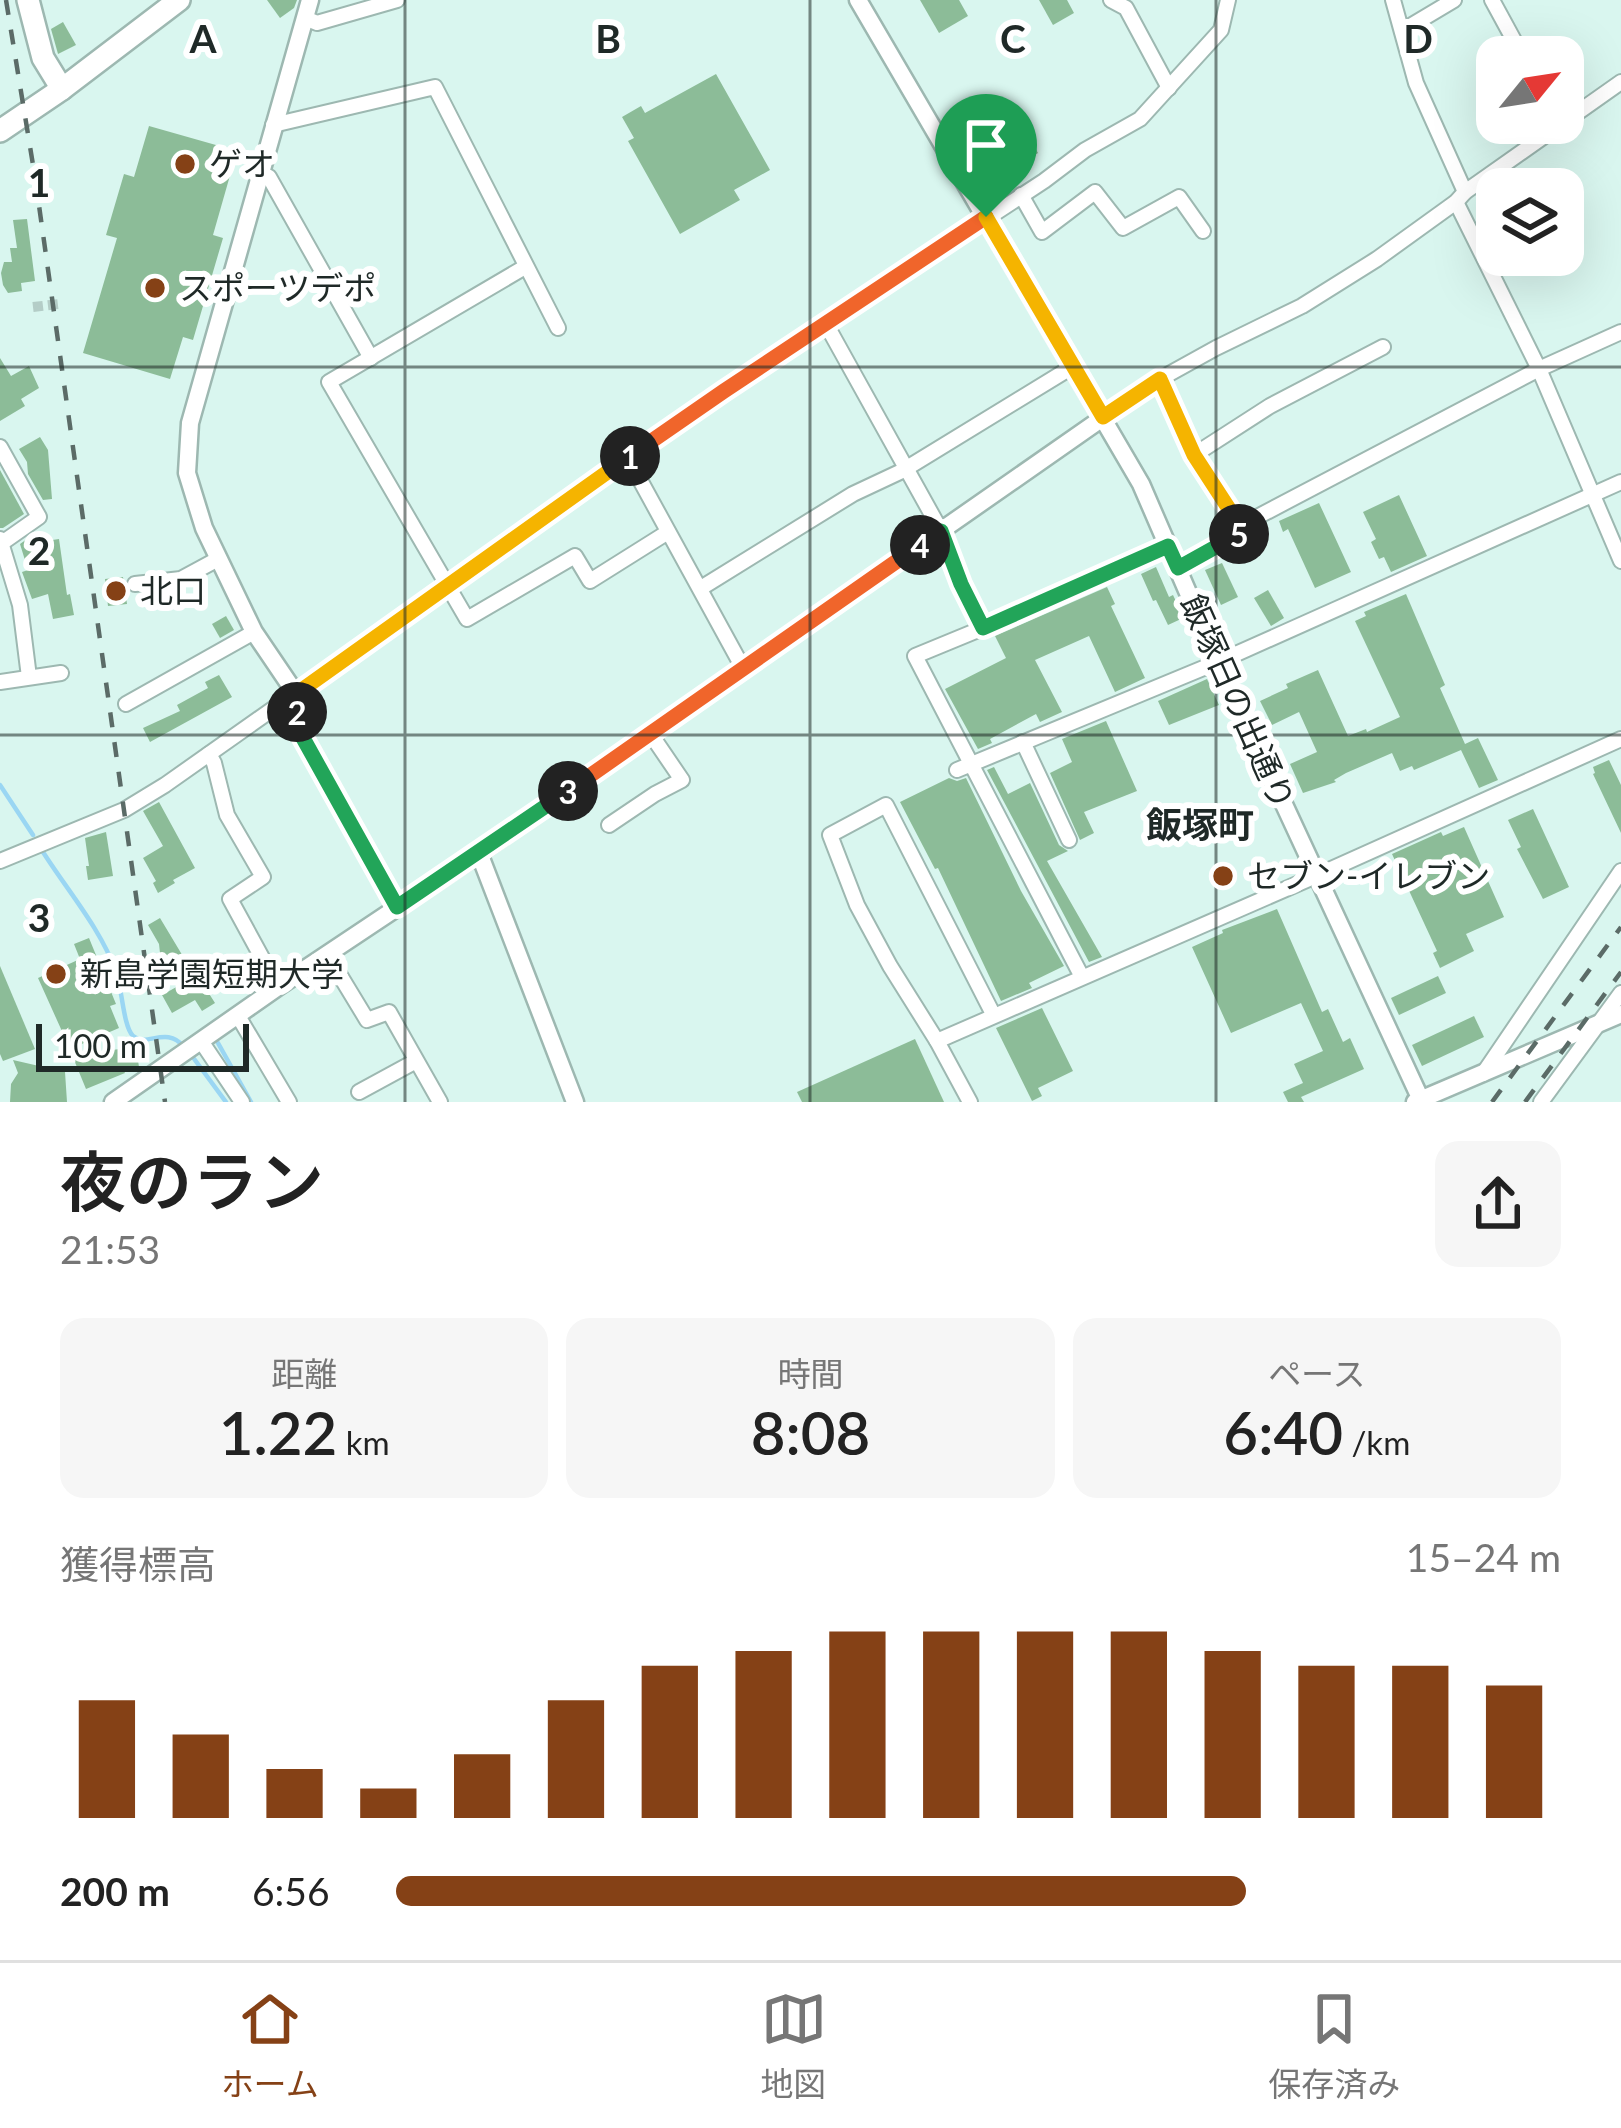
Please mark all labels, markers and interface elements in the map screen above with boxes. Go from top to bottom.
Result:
text: A [188,15,217,61]
text: B [595,15,621,61]
text: C [1000,15,1026,61]
text: D [1403,15,1433,61]
north arrow [1476,36,1584,144]
map controls [1476,36,1584,276]
pin [935,94,1037,217]
icon: arrive [953,112,1019,178]
place label: ゲオ [209,143,275,183]
marker: ゲオ [172,151,198,177]
text: 1 [28,159,50,205]
button: layers [1476,168,1584,276]
place label: スポーツデポ [179,267,376,307]
marker: スポーツデポ [142,275,168,301]
pin: 1 [600,426,660,486]
text: 1 [620,436,640,476]
pin: 5 [1209,504,1269,564]
text: 5 [1229,514,1249,554]
pin: 4 [890,515,950,575]
text: 4 [910,525,930,565]
text: 2 [28,527,50,573]
place label: 北口 [140,570,206,610]
marker: 北口 [103,578,129,604]
street label: 飯塚日の出通り [1174,588,1304,815]
pin: 2 [267,682,327,742]
text: 2 [287,692,307,732]
pin: 3 [538,761,598,821]
text: 3 [558,771,578,811]
district label: 飯塚町 [1146,802,1254,846]
place label: セブン-イレブン [1247,855,1490,895]
marker: セブン-イレブン [1210,863,1236,889]
text: 3 [28,894,50,940]
place label: 新島学園短期大学 [80,953,344,993]
marker: 新島学園短期大学 [43,961,69,987]
scale bar [36,1018,249,1071]
text: 100 m [54,1025,147,1065]
text: 夜のラン [60,1141,324,1220]
button: share [1435,1141,1561,1267]
text: 21:53 [60,1226,160,1272]
text: 距離 [271,1353,337,1393]
text: 時間 [777,1353,843,1393]
text: ペース [1268,1353,1366,1393]
text: 1.22 [219,1396,337,1468]
text: 8:08 [751,1396,870,1468]
text: 6:40 [1223,1396,1343,1468]
text: km [337,1422,390,1462]
text: /km [1343,1422,1410,1462]
text: 15–24 m [1406,1534,1561,1580]
text: 獲得標高 [60,1541,216,1587]
text: 200 m [60,1868,170,1914]
text: 6:56 [252,1868,330,1914]
tab: ホーム [221,1986,319,2106]
tab: 地図 [761,1986,827,2106]
tab: 保存済み [1268,1986,1400,2106]

